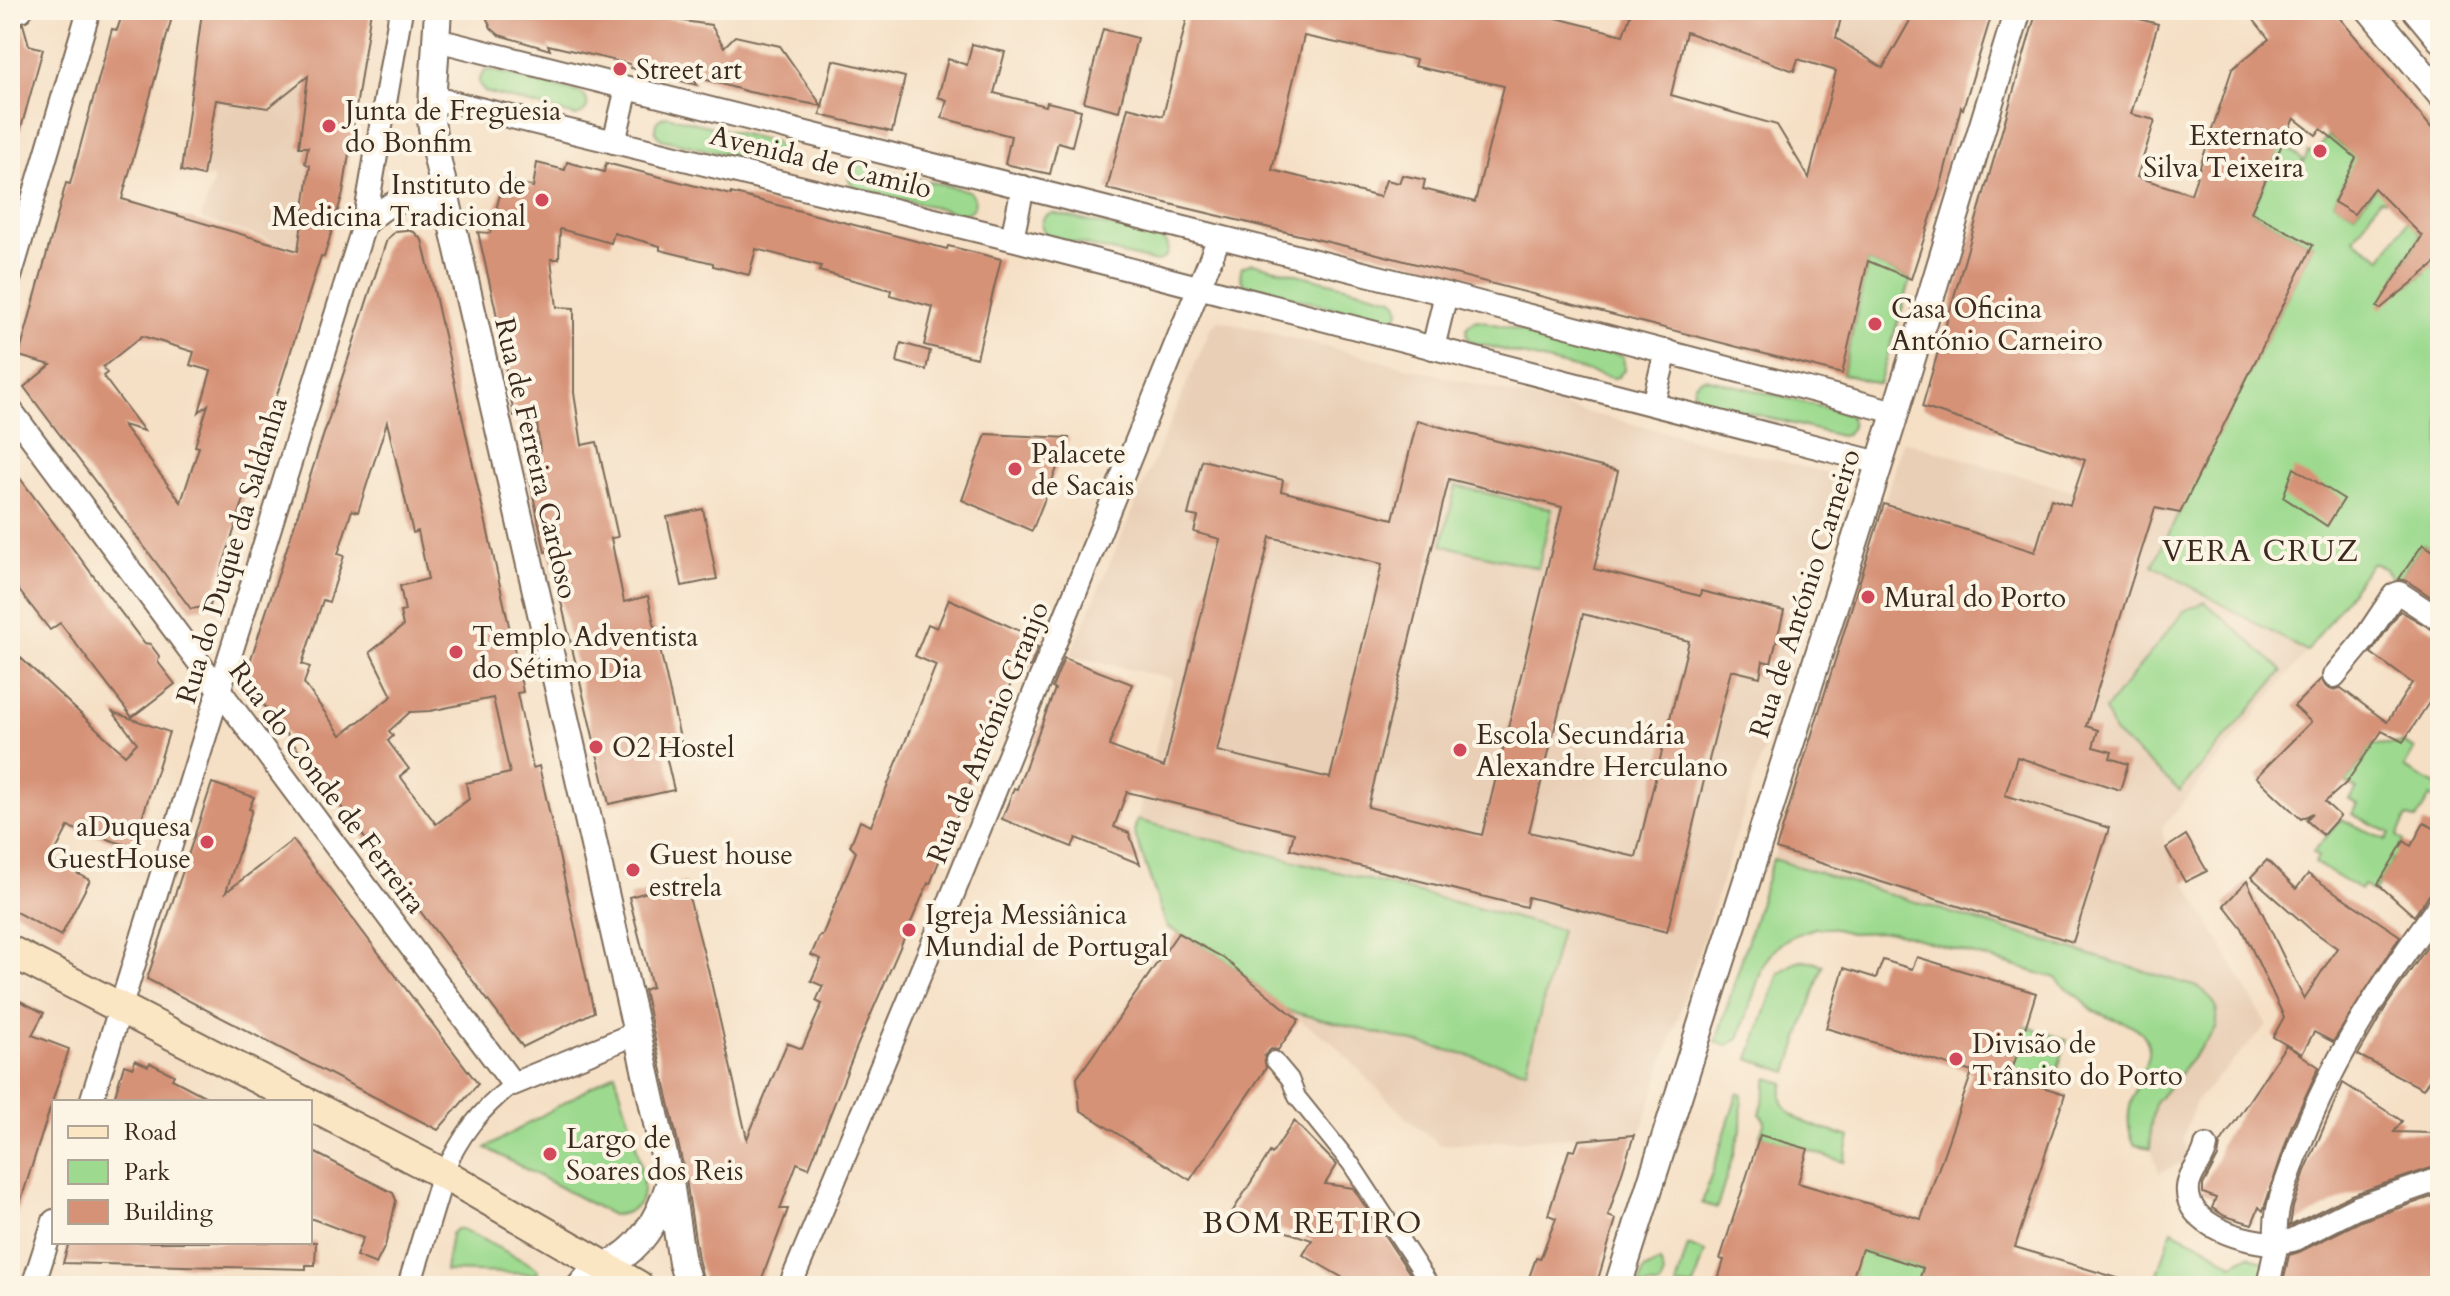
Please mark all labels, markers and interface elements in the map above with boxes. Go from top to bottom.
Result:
place label: Street art [636,51,742,89]
marker: Street art [611,60,629,78]
place label: Junta de Freguesia do Bonfim [341,92,561,162]
street label: Avenida de Camilo [706,116,936,208]
marker: Junta de Freguesia do Bonfim [320,117,338,135]
place label: Externato Silva Teixeira [2143,117,2304,187]
marker: Externato Silva Teixeira [2311,142,2329,160]
place label: Instituto de Medicina Tradicional [271,166,526,236]
marker: Instituto de Medicina Tradicional [533,191,551,209]
place label: Casa Oficina António Carneiro [1891,290,2103,360]
street label: Rua de Ferreira Cardoso [485,314,587,602]
marker: Casa Oficina António Carneiro [1866,315,1884,333]
street label: Rua do Duque da Saldanha [167,392,297,708]
place label: Palacete de Sacais [1031,435,1134,505]
street label: Rua de António Carneiro [1740,444,1870,742]
marker: Palacete de Sacais [1006,460,1024,478]
district label: VERA CRUZ [2162,531,2360,572]
place label: Mural do Porto [1884,579,2066,617]
marker: Mural do Porto [1859,588,1877,606]
street label: Rua de António Granjo [918,596,1058,869]
place label: Templo Adventista do Sétimo Dia [472,618,698,688]
marker: Templo Adventista do Sétimo Dia [447,643,465,661]
street label: Rua do Conde de Ferreira [220,654,435,922]
place label: Escola Secundária Alexandre Herculano [1476,716,1728,786]
place label: O2 Hostel [612,729,735,767]
marker: O2 Hostel [587,738,605,756]
marker: Escola Secundária Alexandre Herculano [1451,741,1469,759]
place label: aDuquesa GuestHouse [47,808,191,878]
marker: aDuquesa GuestHouse [198,833,216,851]
place label: Guest house estrela [649,836,793,906]
marker: Guest house estrela [624,861,642,879]
place label: Igreja Messiânica Mundial de Portugal [925,896,1168,966]
marker: Igreja Messiânica Mundial de Portugal [900,921,918,939]
place label: Divisão de Trânsito do Porto [1972,1025,2183,1095]
marker: Divisão de Trânsito do Porto [1947,1050,1965,1068]
legend [52,1100,312,1244]
text: Road [124,1116,177,1149]
place label: Largo de Soares dos Reis [566,1120,743,1190]
marker: Largo de Soares dos Reis [541,1145,559,1163]
text: Park [124,1156,170,1189]
text: Building [124,1196,214,1229]
district label: BOM RETIRO [1203,1203,1423,1244]

